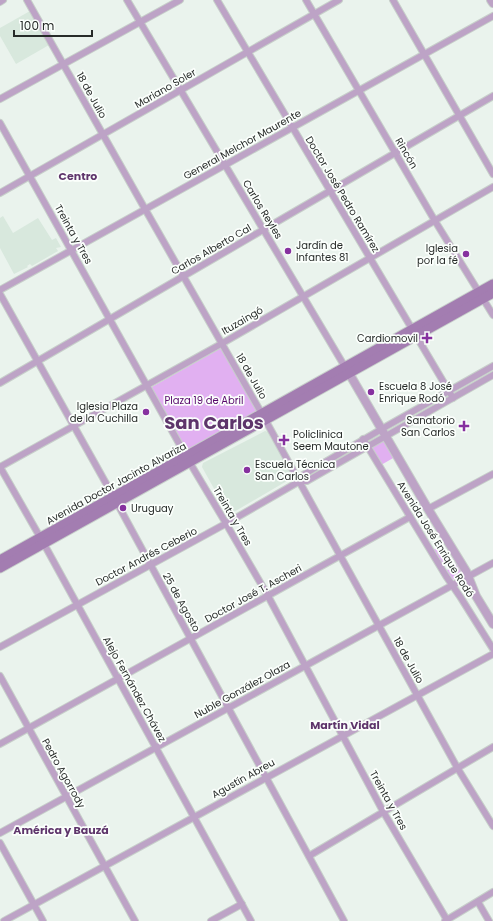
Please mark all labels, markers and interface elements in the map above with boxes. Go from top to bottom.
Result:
scale bar [14,12,92,38]
text: 100 m [20,17,54,34]
street label: Mariano Soler [132,65,199,112]
street label: 18 de Julio [73,69,110,121]
street label: General Melchor Maurente [181,106,304,183]
street label: Doctor José Pedro Ramírez [302,133,384,256]
street label: Rincón [392,135,422,172]
district label: Centro [59,168,97,184]
street label: Carlos Reyles [239,177,286,242]
street label: Treinta y Tres [51,202,96,267]
street label: Carlos Alberto Cal [168,220,254,279]
place label: Jardín de Infantes 81 [296,238,349,265]
place label: Iglesia por la fé [417,241,458,268]
marker: Jardín de Infantes 81 [283,246,293,256]
marker: Iglesia por la fé [461,249,471,259]
street label: Ituzaingó [219,302,266,338]
place label: Cardiomovil [357,331,418,346]
marker: Cardiomovil [421,332,433,344]
street label: 18 de Julio [232,350,271,402]
place label: Escuela 8 José Enrique Rodó [379,379,452,406]
marker: Escuela 8 José Enrique Rodó [366,387,376,397]
park label: Plaza 19 de Abril [165,393,243,408]
place label: Iglesia Plaza de la Cuchilla [70,399,138,426]
marker: Iglesia Plaza de la Cuchilla [141,407,151,417]
district label: San Carlos [164,410,264,435]
place label: Sanatorio San Carlos [401,413,455,440]
marker: Sanatorio San Carlos [458,420,470,432]
place label: Policlinica Seem Mautone [293,427,369,454]
marker: Policlinica Seem Mautone [278,434,290,446]
street label: Avenida Doctor Jacinto Alvariza [43,438,189,528]
place label: Escuela Técnica San Carlos [255,457,335,484]
marker: Escuela Técnica San Carlos [242,465,252,475]
street label: Avenida José Enrique Rodó [394,478,478,600]
street label: Treinta y Tres [210,484,256,549]
place label: Uruguay [131,501,174,516]
marker: Uruguay [118,503,128,513]
street label: Doctor Andrés Ceberio [93,523,200,590]
street label: Doctor José T. Ascheri [202,561,304,626]
street label: 25 de Agosto [159,570,204,635]
street label: Alejo Fernández Chávez [99,634,170,745]
street label: 18 de Julio [390,634,427,686]
street label: Nuble González Olaza [192,657,293,722]
district label: Martín Vidal [310,717,380,733]
street label: Pedro Agorrody [38,736,89,811]
street label: Agustín Abreu [209,755,278,802]
street label: Treinta y Tres [366,768,411,833]
district label: América y Bauzá [13,822,109,838]

